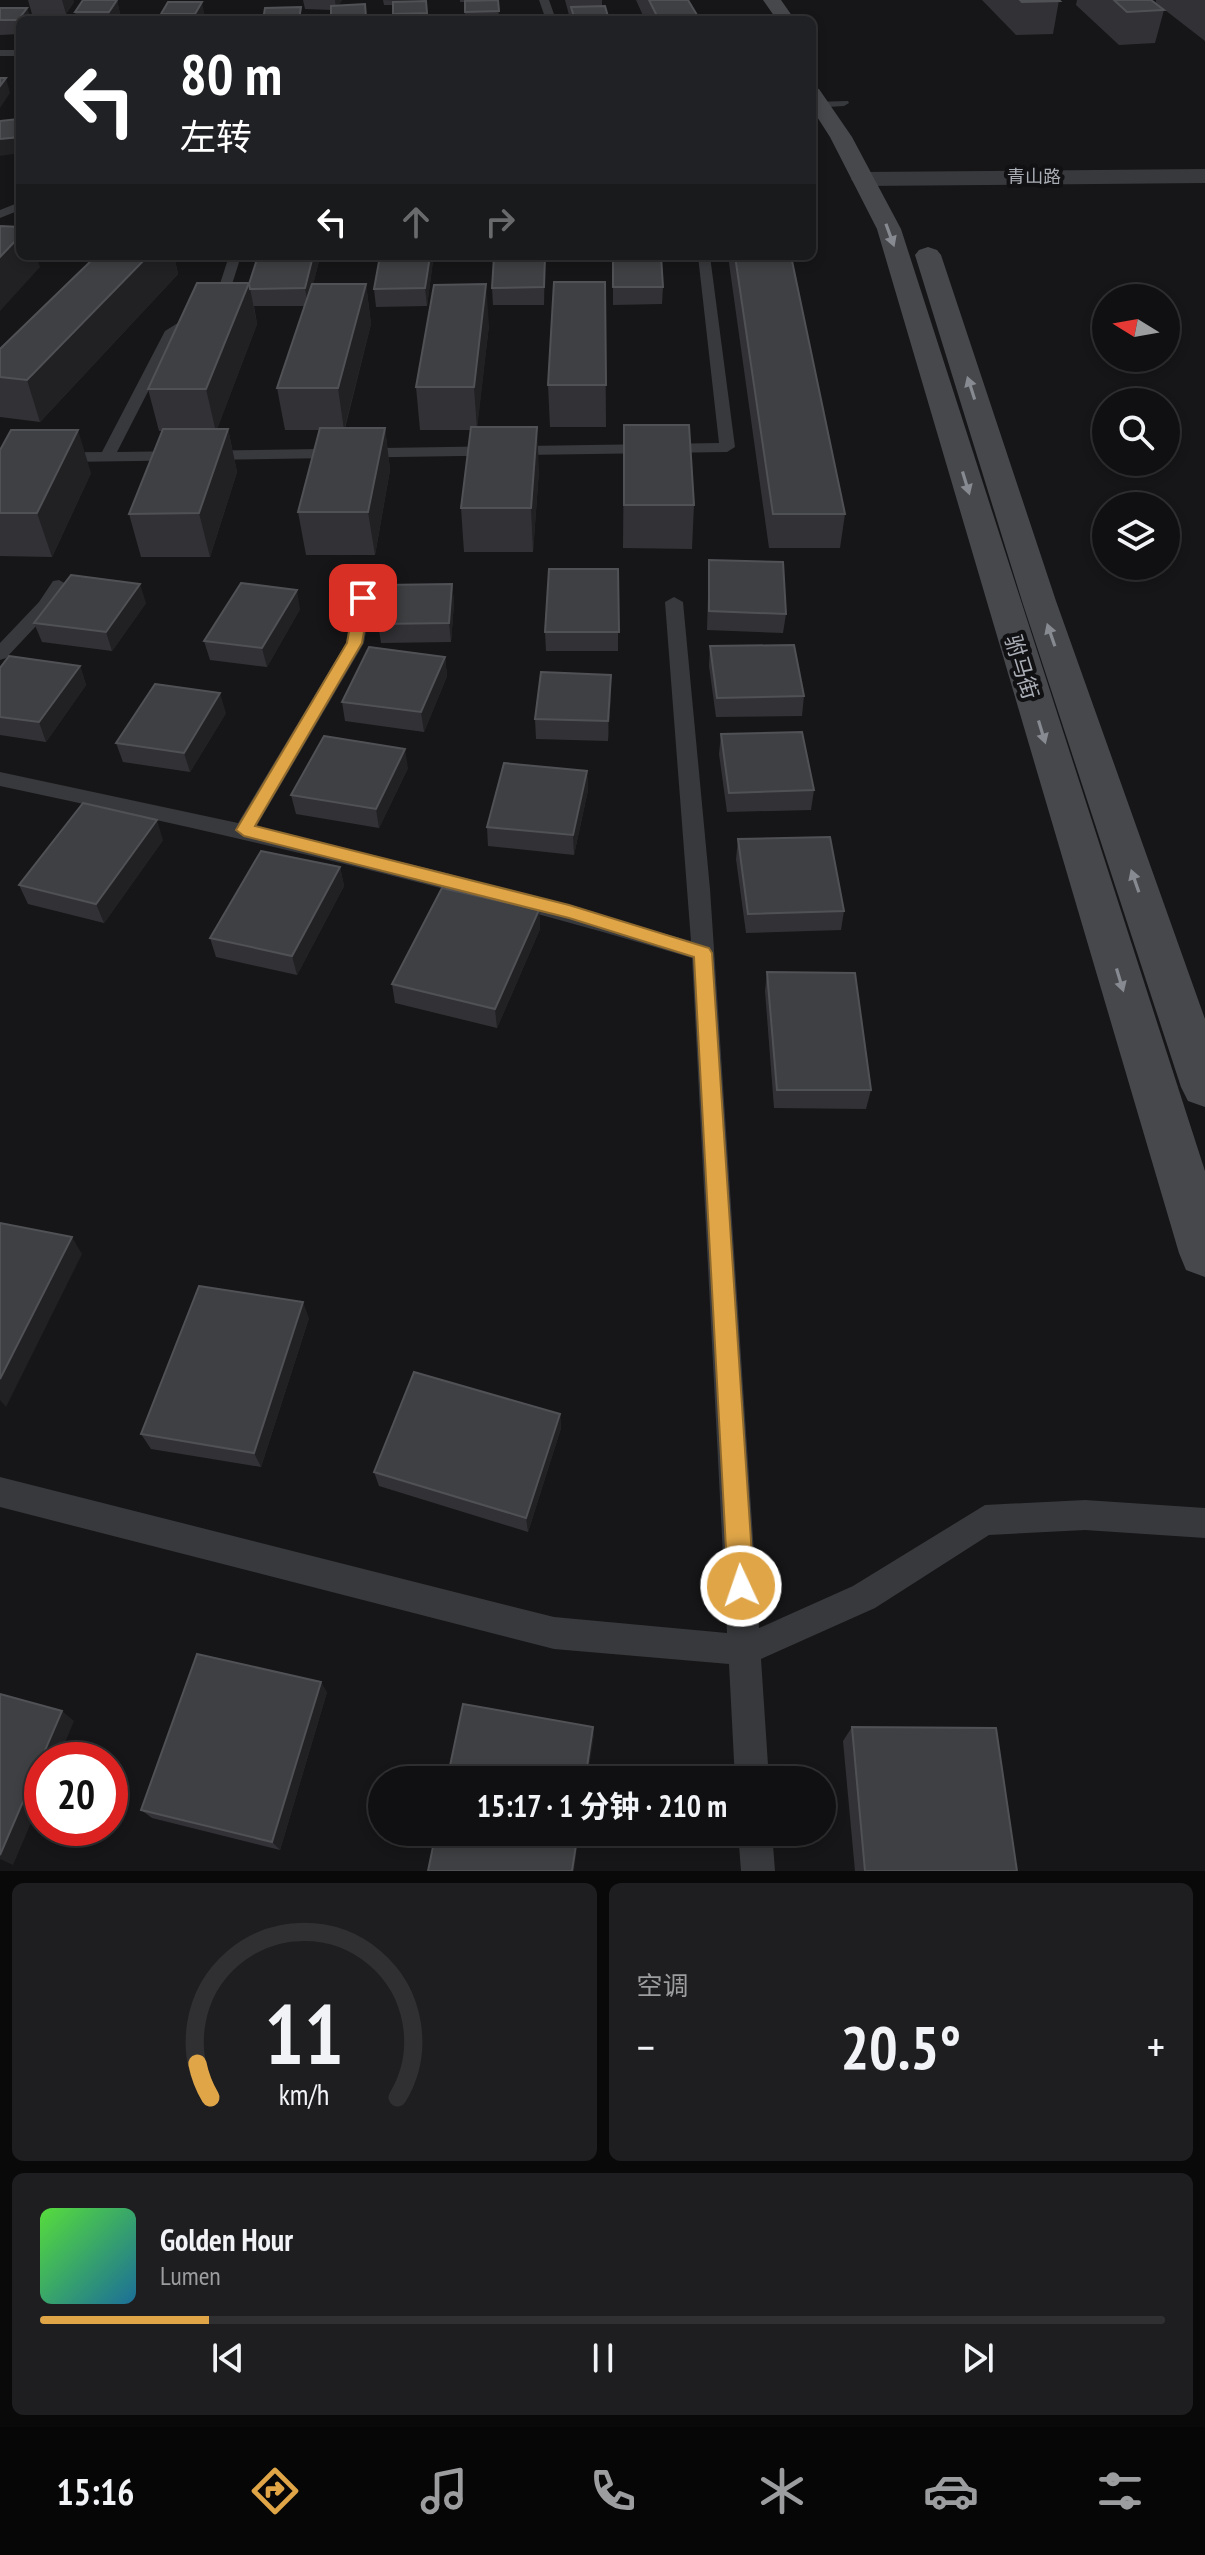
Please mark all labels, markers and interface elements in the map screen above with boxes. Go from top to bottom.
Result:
text: 80 m [180,38,282,110]
icon: left [48,48,152,152]
text: 左转 [180,113,252,160]
street label: 青山路 [1007,165,1061,188]
icon: left [310,200,354,244]
icon: ahead [394,200,438,244]
icon: right [478,200,522,244]
one-way arrow [884,223,897,247]
north arrow [1092,284,1180,372]
map controls [1092,284,1180,580]
one-way arrow [964,375,976,399]
button: search [1092,388,1180,476]
one-way arrow [960,472,973,496]
button: layers [1092,492,1180,580]
pin [329,564,397,632]
icon: arrive [341,576,385,620]
one-way arrow [1044,623,1056,647]
street label: 驸马街 [999,631,1045,703]
one-way arrow [1036,720,1049,744]
one-way arrow [1128,869,1140,893]
one-way arrow [1114,968,1127,992]
position arrow [699,1544,783,1628]
speed limit sign: 20 [24,1742,128,1846]
text: 15:17 · 1 分钟 · 210 m [477,1786,727,1825]
text: 空调 [637,1969,689,2002]
text: 11 [264,1979,344,2087]
text: 20.5° [840,2008,961,2086]
text: − [637,2018,655,2075]
text: + [1147,2018,1165,2075]
text: km/h [279,2076,330,2113]
text: Golden Hour [160,2220,293,2259]
text: Lumen [160,2259,221,2292]
icon: previous [206,2336,250,2380]
icon: pause [581,2336,625,2380]
icon: next [956,2336,1000,2380]
icon: directions [247,2463,303,2519]
icon: music [416,2463,472,2519]
icon: phone [585,2463,641,2519]
icon: climate [754,2463,810,2519]
icon: car [923,2463,979,2519]
icon: filters [1092,2463,1148,2519]
text: 15:16 [57,2468,134,2515]

